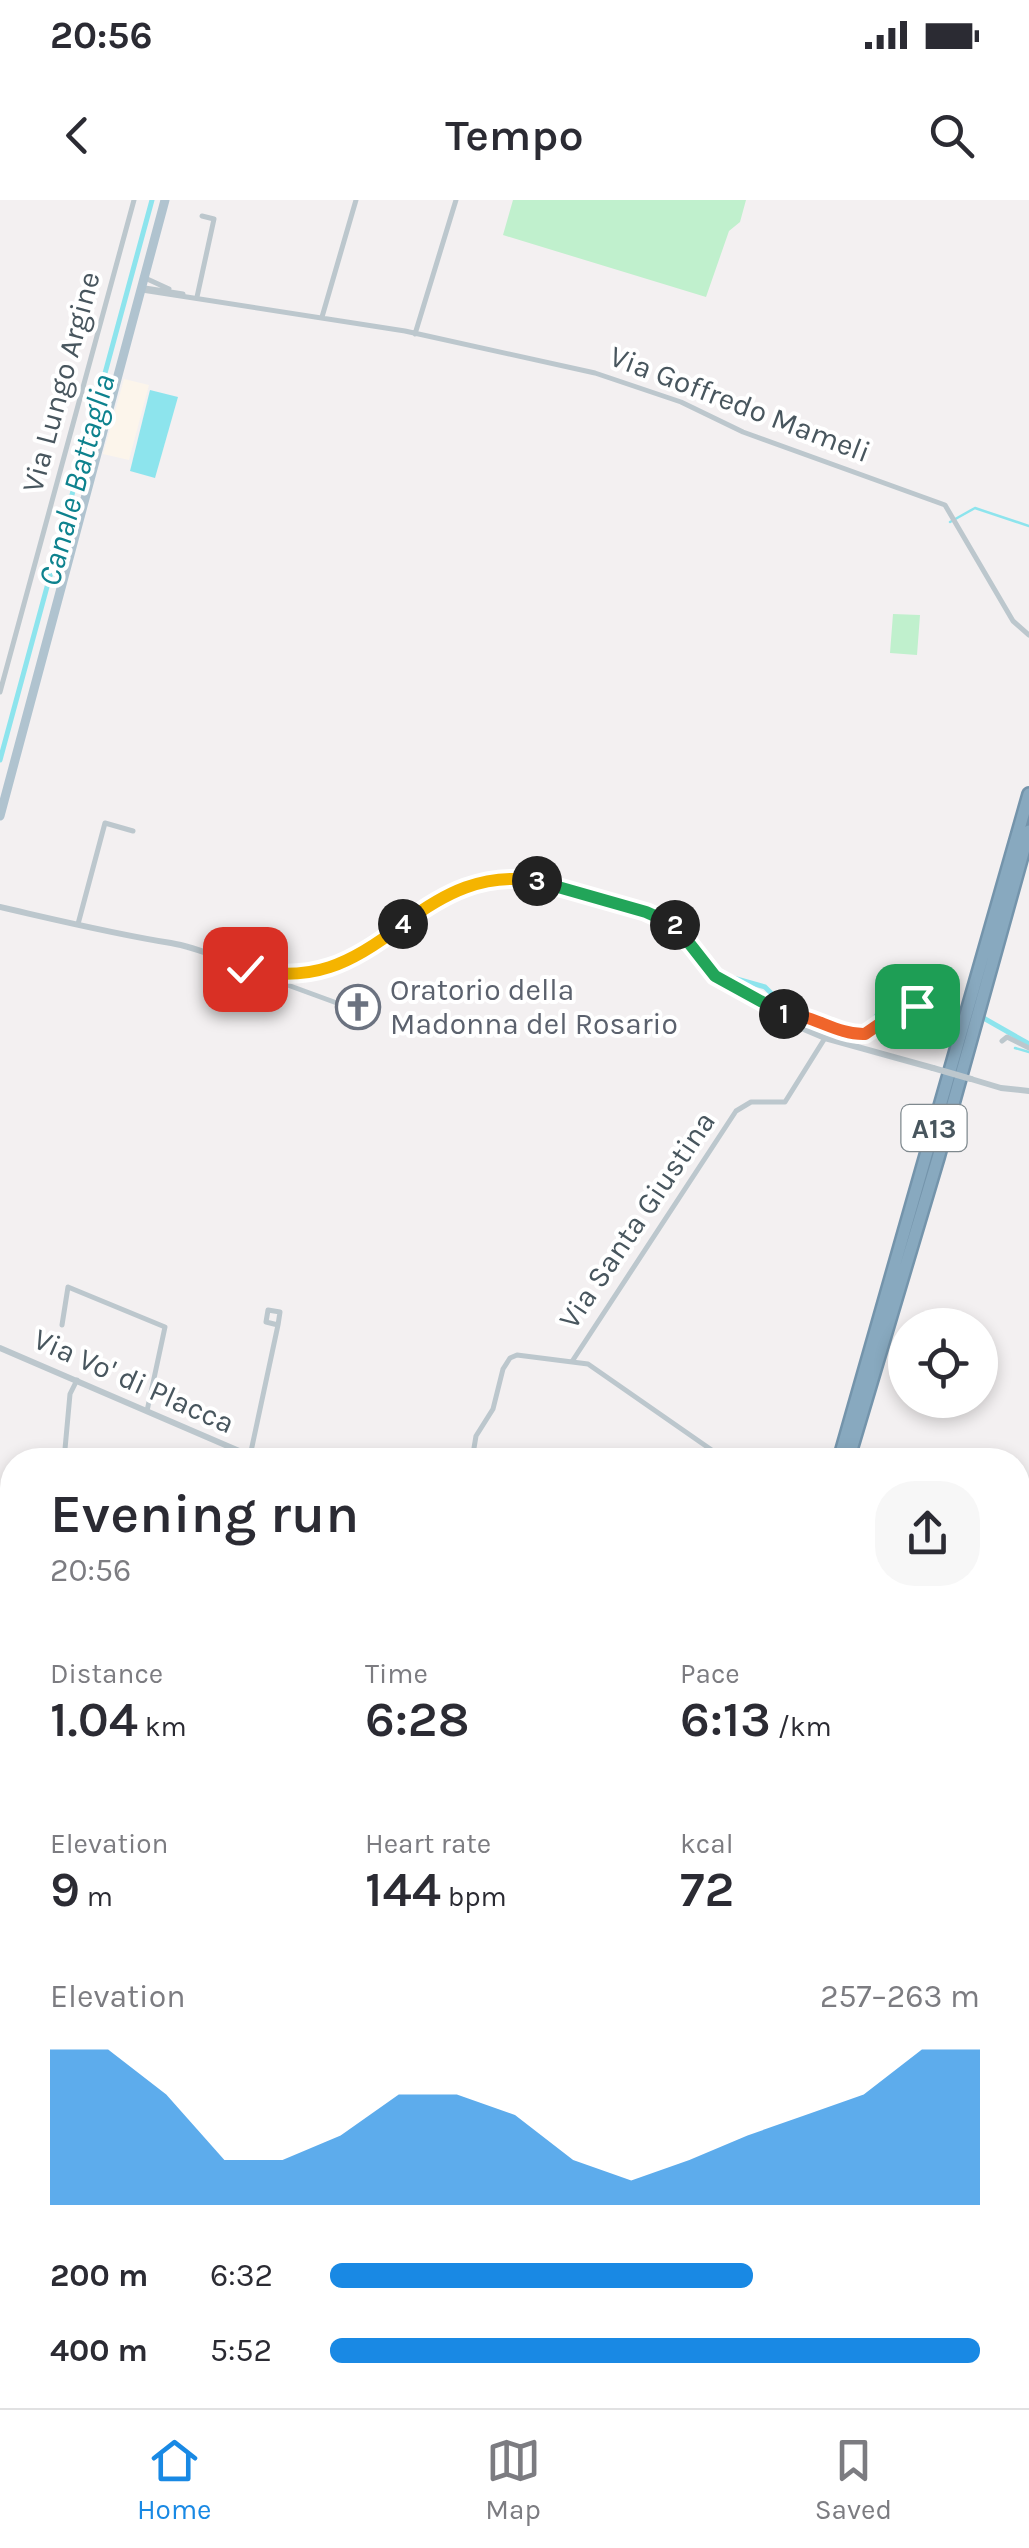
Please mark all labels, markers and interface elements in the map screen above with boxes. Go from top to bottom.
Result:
text: 20:56 [50,13,152,58]
icon: back [50,108,105,163]
icon: search [924,108,979,163]
text: Tempo [445,109,584,161]
street label: Via Lungo Argine [14,268,108,496]
street label: Via Goffredo Mameli [605,338,875,470]
water label: Canale Battaglia [30,370,123,590]
pin: 3 [512,856,562,906]
text: 3 [528,864,546,897]
pin: 4 [378,899,428,949]
pin: 2 [650,900,700,950]
text: 4 [395,907,411,940]
text: 2 [667,908,683,941]
pin [203,927,288,1012]
icon: check [218,942,273,997]
pin [875,964,960,1049]
place label: Oratorio della Madonna del Rosario [390,972,678,1042]
icon: arrive [890,979,945,1034]
church icon: Oratorio della Madonna del Rosario [335,984,381,1030]
pin: 1 [759,989,809,1039]
text: 1 [779,997,789,1030]
street label: Via Santa Giustina [551,1105,723,1335]
road number: A13 [902,1105,966,1151]
map controls [888,1308,998,1418]
button: locate [888,1308,998,1418]
street label: Via Vo' di Placca [28,1321,240,1441]
button: share [875,1481,980,1586]
text: Evening run [50,1482,359,1546]
text: 20:56 [50,1552,131,1589]
text: Distance [50,1657,163,1690]
text: Time [365,1657,428,1690]
text: Pace [680,1657,740,1690]
text: 1.04 [50,1690,138,1749]
text: 6:28 [365,1690,470,1749]
text: 6:13 [680,1690,771,1749]
text: km [138,1710,187,1743]
text: /km [771,1710,832,1743]
text: Elevation [50,1827,169,1860]
text: Heart rate [365,1827,491,1860]
text: kcal [680,1827,733,1860]
text: 9 [50,1860,80,1919]
text: 144 [365,1860,441,1919]
text: 72 [680,1860,734,1919]
text: m [80,1880,113,1913]
text: bpm [441,1880,507,1913]
text: Elevation [50,1978,185,2015]
text: 257–263 m [820,1978,980,2015]
text: 200 m [50,2257,148,2294]
text: 6:32 [210,2257,273,2294]
text: 400 m [50,2332,148,2369]
text: 5:52 [210,2332,272,2369]
tab: Home [137,2433,212,2526]
tab: Map [485,2433,541,2526]
tab: Saved [815,2433,892,2526]

